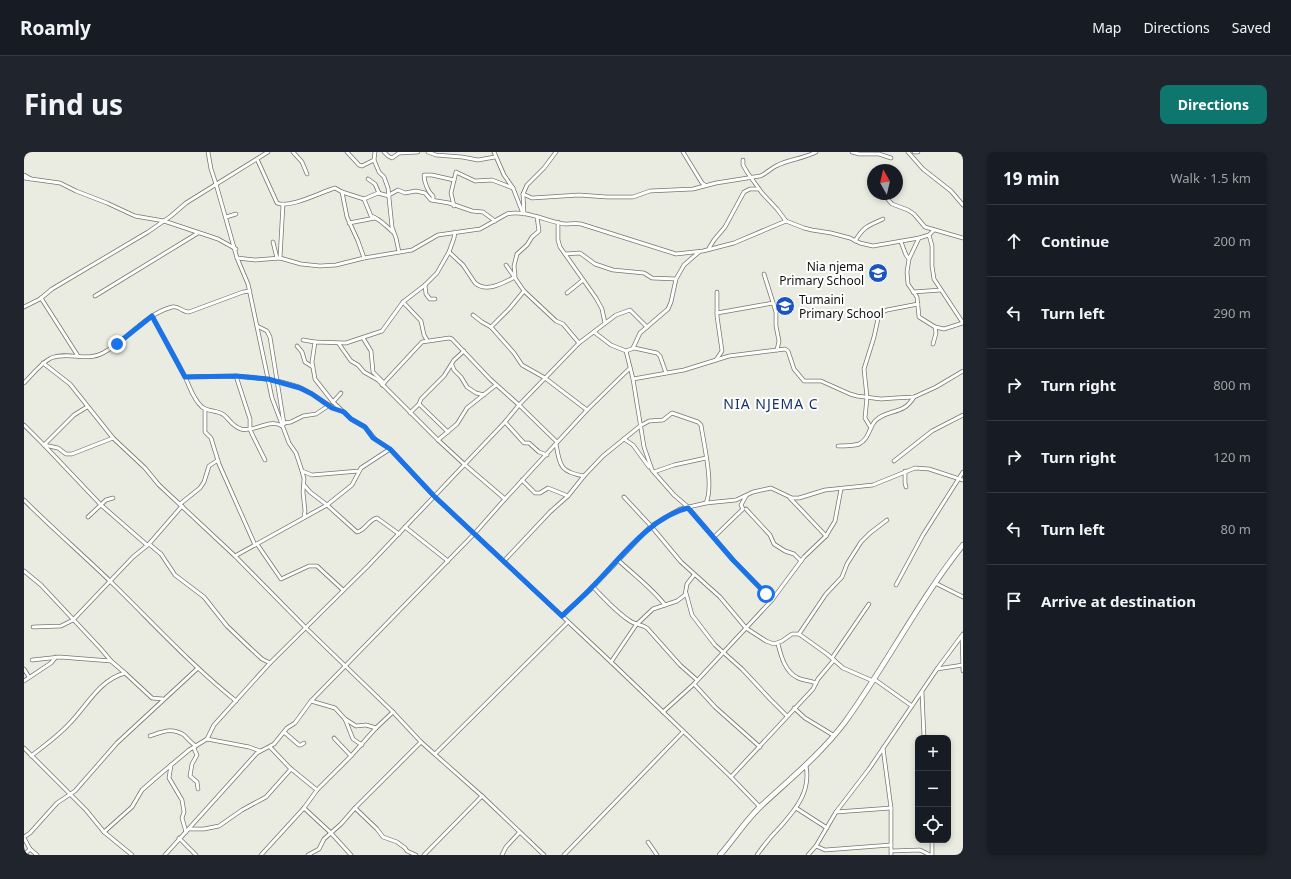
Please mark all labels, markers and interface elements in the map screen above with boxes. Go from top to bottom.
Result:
text: Roamly [20,15,91,41]
text: Map [1092,18,1121,37]
text: Directions [1143,18,1210,37]
text: Saved [1232,18,1271,37]
text: Find us [24,85,123,123]
button: Directions [1160,85,1267,124]
north arrow [867,164,903,200]
text: 19 min [1003,167,1060,190]
text: Walk · 1.5 km [1171,169,1251,187]
icon: ahead [1003,230,1025,252]
text: Continue [1041,231,1109,251]
text: 200 m [1213,232,1251,250]
place label: Nia njema Primary School [779,258,864,289]
school or university icon: Nia njema Primary School [867,262,889,284]
place label: Tumaini Primary School [799,291,884,322]
school or university icon: Tumaini Primary School [774,295,796,317]
icon: left [1003,302,1025,324]
text: Turn left [1041,303,1105,323]
text: 290 m [1213,304,1251,322]
route end [108,335,126,353]
icon: right [1003,374,1025,396]
text: Turn right [1041,375,1116,395]
text: 800 m [1213,376,1251,394]
district label: NIA NJEMA C [723,394,819,413]
icon: right [1003,446,1025,468]
text: Turn right [1041,447,1116,467]
text: 120 m [1213,448,1251,466]
icon: left [1003,518,1025,540]
text: Turn left [1041,519,1105,539]
text: 80 m [1221,520,1251,538]
route start [757,585,775,603]
icon: arrive [1003,590,1025,612]
text: Arrive at destination [1041,591,1196,611]
map controls [915,735,951,843]
button: + [915,735,951,771]
button: − [915,771,951,807]
button: locate [915,807,951,843]

